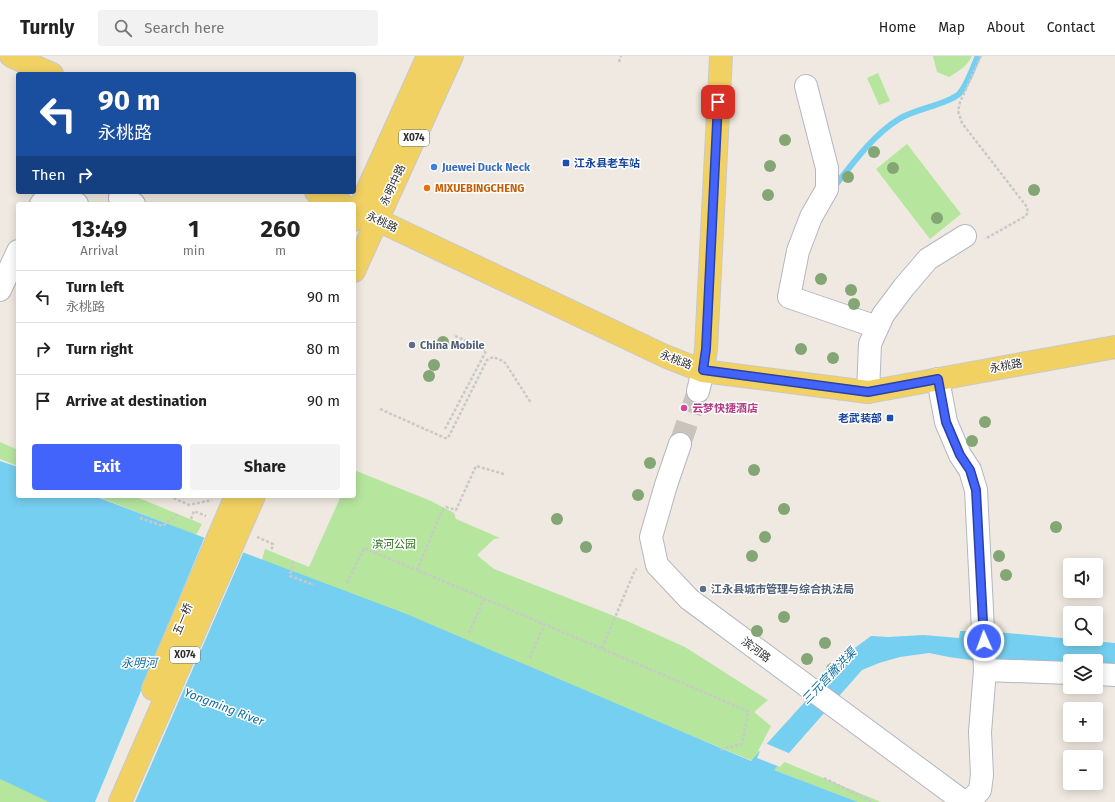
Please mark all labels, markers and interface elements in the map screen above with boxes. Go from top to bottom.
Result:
search box [98,10,378,46]
text: Turnly [20,16,74,39]
icon: search [112,17,134,39]
text: Search here [144,19,224,37]
text: Home [879,19,916,36]
text: Map [938,19,965,36]
text: About [987,19,1025,36]
text: Contact [1047,19,1095,36]
text: 90 m [98,84,160,117]
pin [701,85,735,119]
icon: left [32,88,84,140]
icon: arrive [707,91,729,113]
text: 永桃路 [98,122,152,144]
road number: X074 [399,130,429,146]
place label: 江永县老车站 [574,157,640,170]
marker: 江永县老车站 [561,158,571,168]
place label: Juewei Duck Neck [441,161,531,174]
street label: 永明中路 [378,162,408,208]
marker: Juewei Duck Neck [429,162,439,172]
icon: right [74,164,96,186]
text: Then [32,166,66,184]
place label: MIXUEBINGCHENG [435,182,524,195]
marker: MIXUEBINGCHENG [422,183,432,193]
street label: 永桃路 [364,209,400,235]
text: 13:49 [71,215,127,243]
text: 1 [188,215,199,243]
text: 260 [261,215,301,243]
text: Arrival [80,243,118,258]
text: min [183,243,205,258]
text: m [275,243,286,258]
text: Turn left [66,278,124,296]
icon: left [32,286,54,308]
text: 90 m [307,288,340,306]
text: 永桃路 [66,299,105,314]
icon: right [32,338,54,360]
place label: China Mobile [420,339,485,352]
text: Turn right [66,340,133,358]
text: 80 m [307,340,340,358]
marker: China Mobile [407,340,417,350]
street label: 永桃路 [658,348,694,372]
street label: 永桃路 [989,356,1023,376]
icon: arrive [32,390,54,412]
text: Arrive at destination [66,392,207,410]
text: 90 m [307,392,340,410]
place label: 云梦快捷酒店 [692,402,758,415]
marker: 云梦快捷酒店 [679,403,689,413]
place label: 老武装部 [838,412,882,425]
marker: 老武装部 [885,413,895,423]
button: Exit [32,444,182,490]
button: Share [190,444,340,490]
park label: 滨河公园 [372,538,416,551]
map controls [1063,558,1103,790]
button: sound [1063,558,1103,598]
place label: 江永县城市管理与综合执法局 [711,583,854,596]
marker: 江永县城市管理与综合执法局 [698,584,708,594]
street label: 五一桥 [171,601,195,637]
button: search [1063,606,1103,646]
position arrow [963,620,1005,662]
street label: 滨河路 [739,635,773,665]
water label: 三元宫撇洪渠 [799,644,860,707]
road number: X074 [170,647,200,663]
button: layers [1063,654,1103,694]
water label: 永明河 [121,656,159,670]
water label: Yongming River [182,685,266,729]
button: + [1063,702,1103,742]
button: − [1063,750,1103,790]

